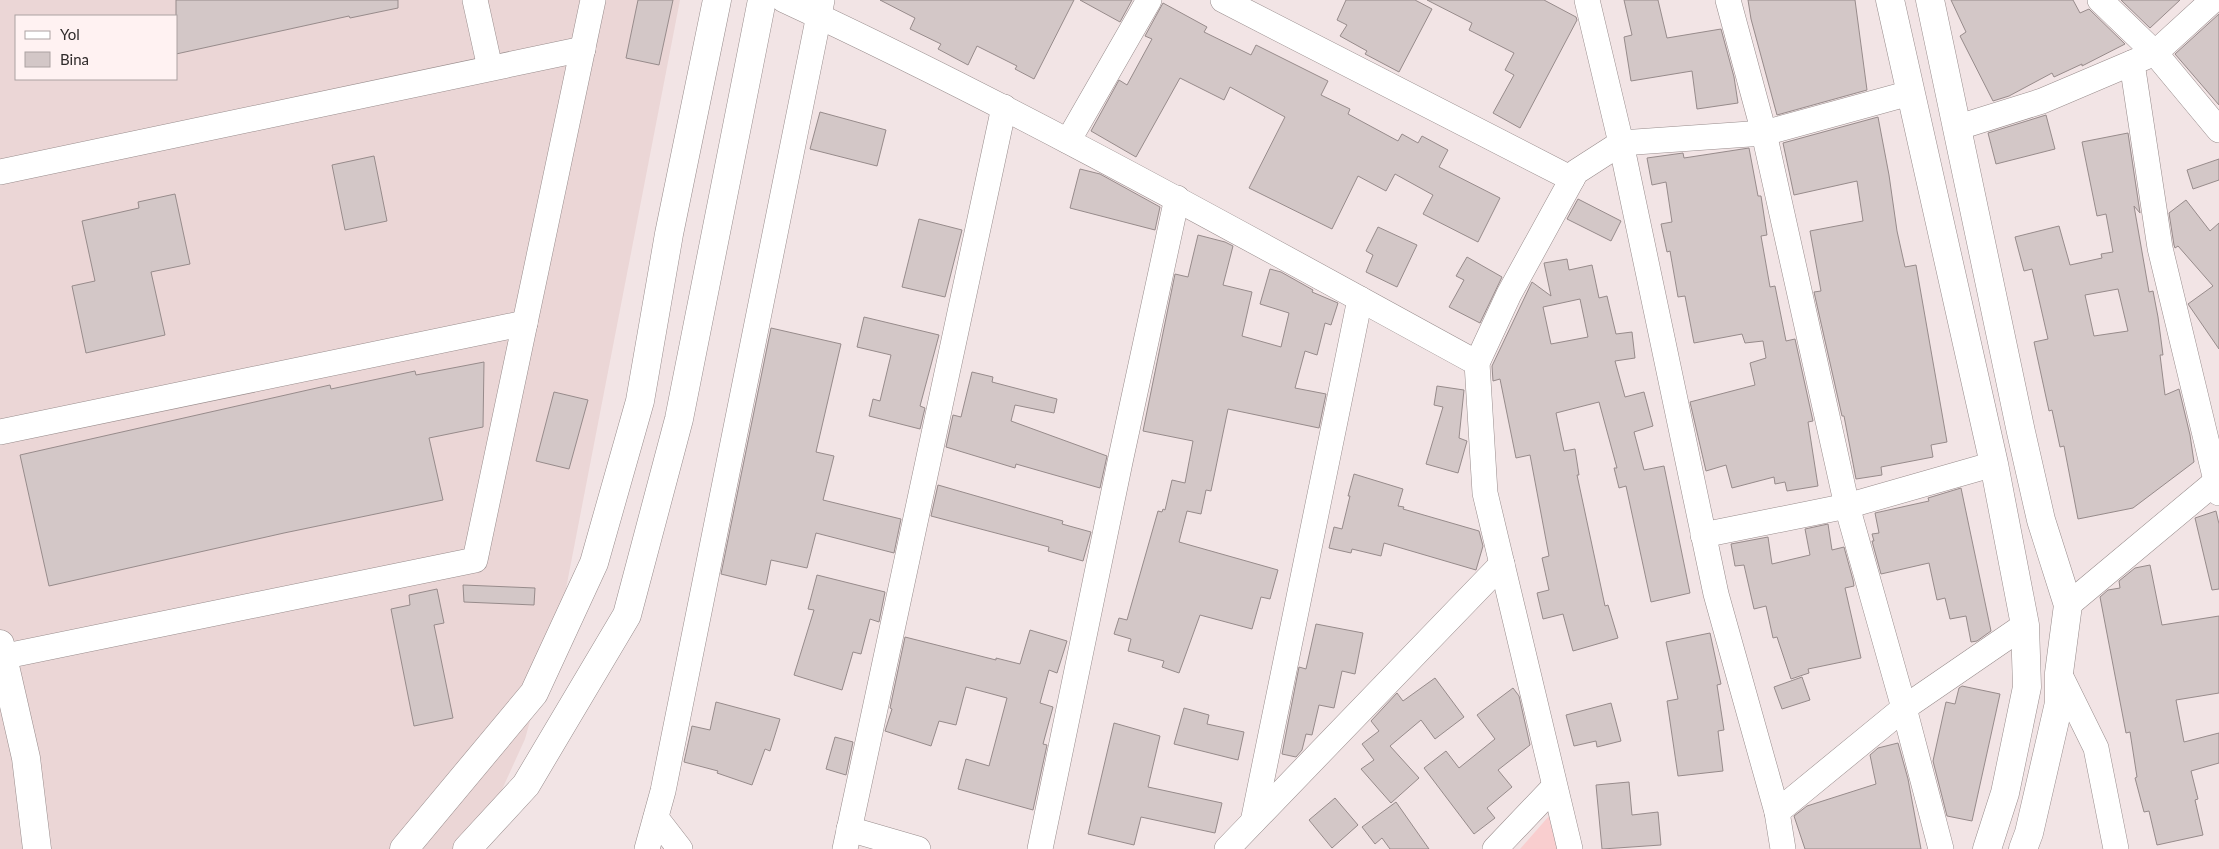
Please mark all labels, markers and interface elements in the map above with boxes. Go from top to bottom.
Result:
legend [15,15,178,80]
text: Yol [60,25,80,43]
text: Bina [60,50,89,68]

